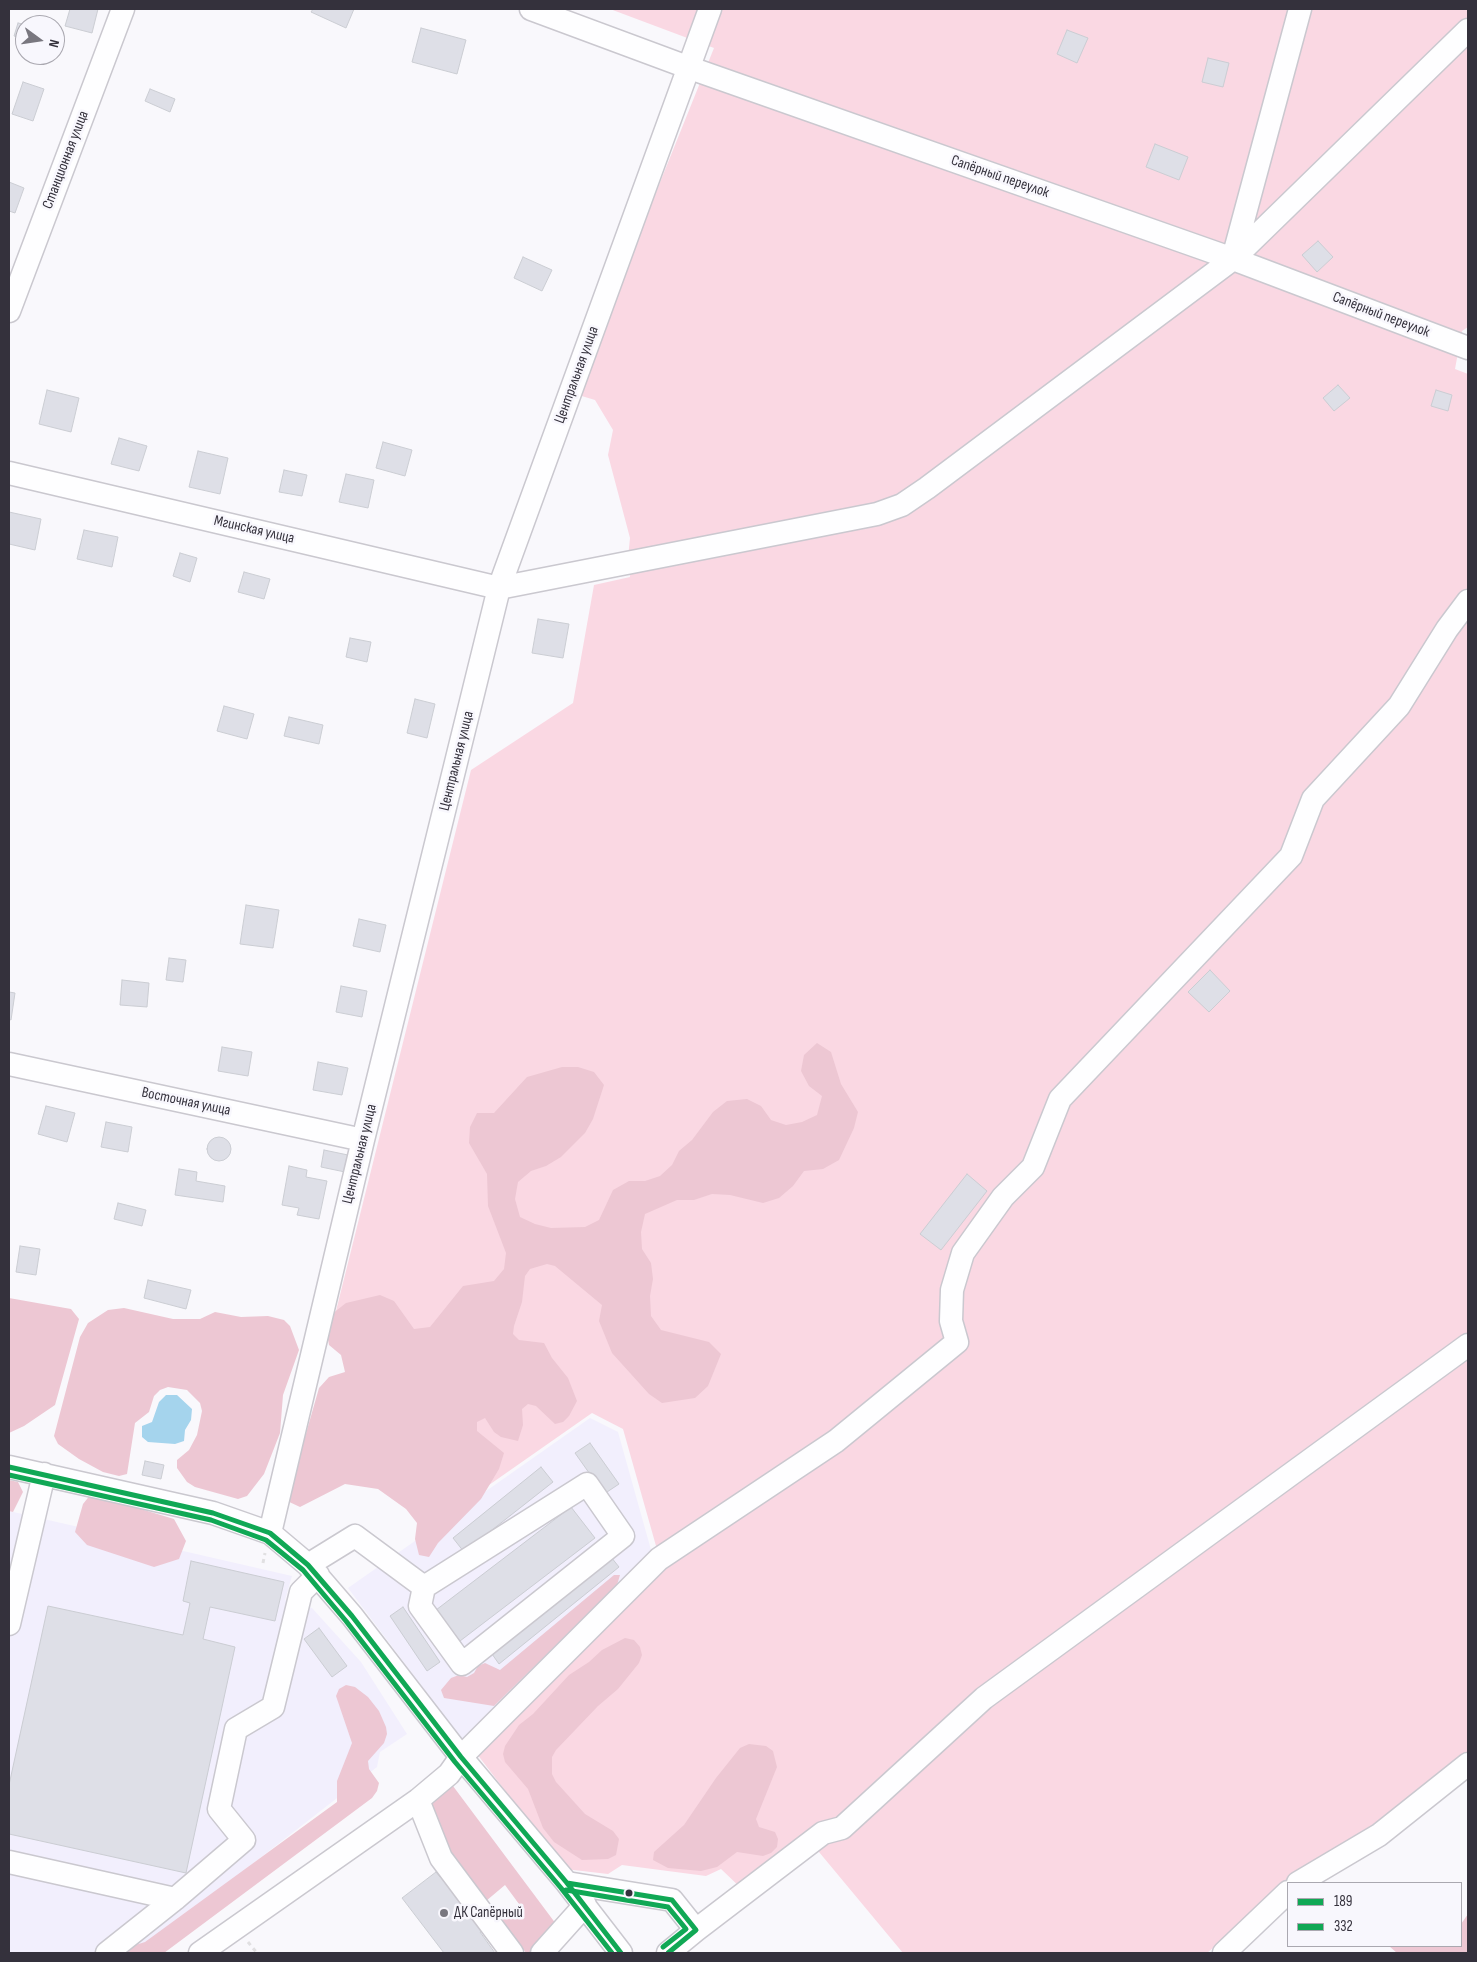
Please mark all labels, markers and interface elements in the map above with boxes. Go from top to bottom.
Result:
north arrow [15,15,65,65]
text: N [45,38,63,49]
street label: Станционная улица [39,108,93,212]
street label: Сапёрный переулок [949,152,1051,202]
street label: Сапёрный переулок [1330,288,1432,342]
street label: Центральная улица [551,324,603,426]
street label: Мгинская улица [212,512,296,548]
street label: Центральная улица [436,709,478,813]
street label: Восточная улица [140,1084,232,1120]
street label: Центральная улица [339,1102,381,1206]
legend [1287,1882,1462,1947]
unlabelled marker [624,1888,634,1898]
text: 189 [1334,1892,1352,1911]
place label: ДК Сапёрный [454,1904,523,1922]
marker: ДК Сапёрный [438,1907,450,1919]
text: 332 [1334,1917,1353,1936]

